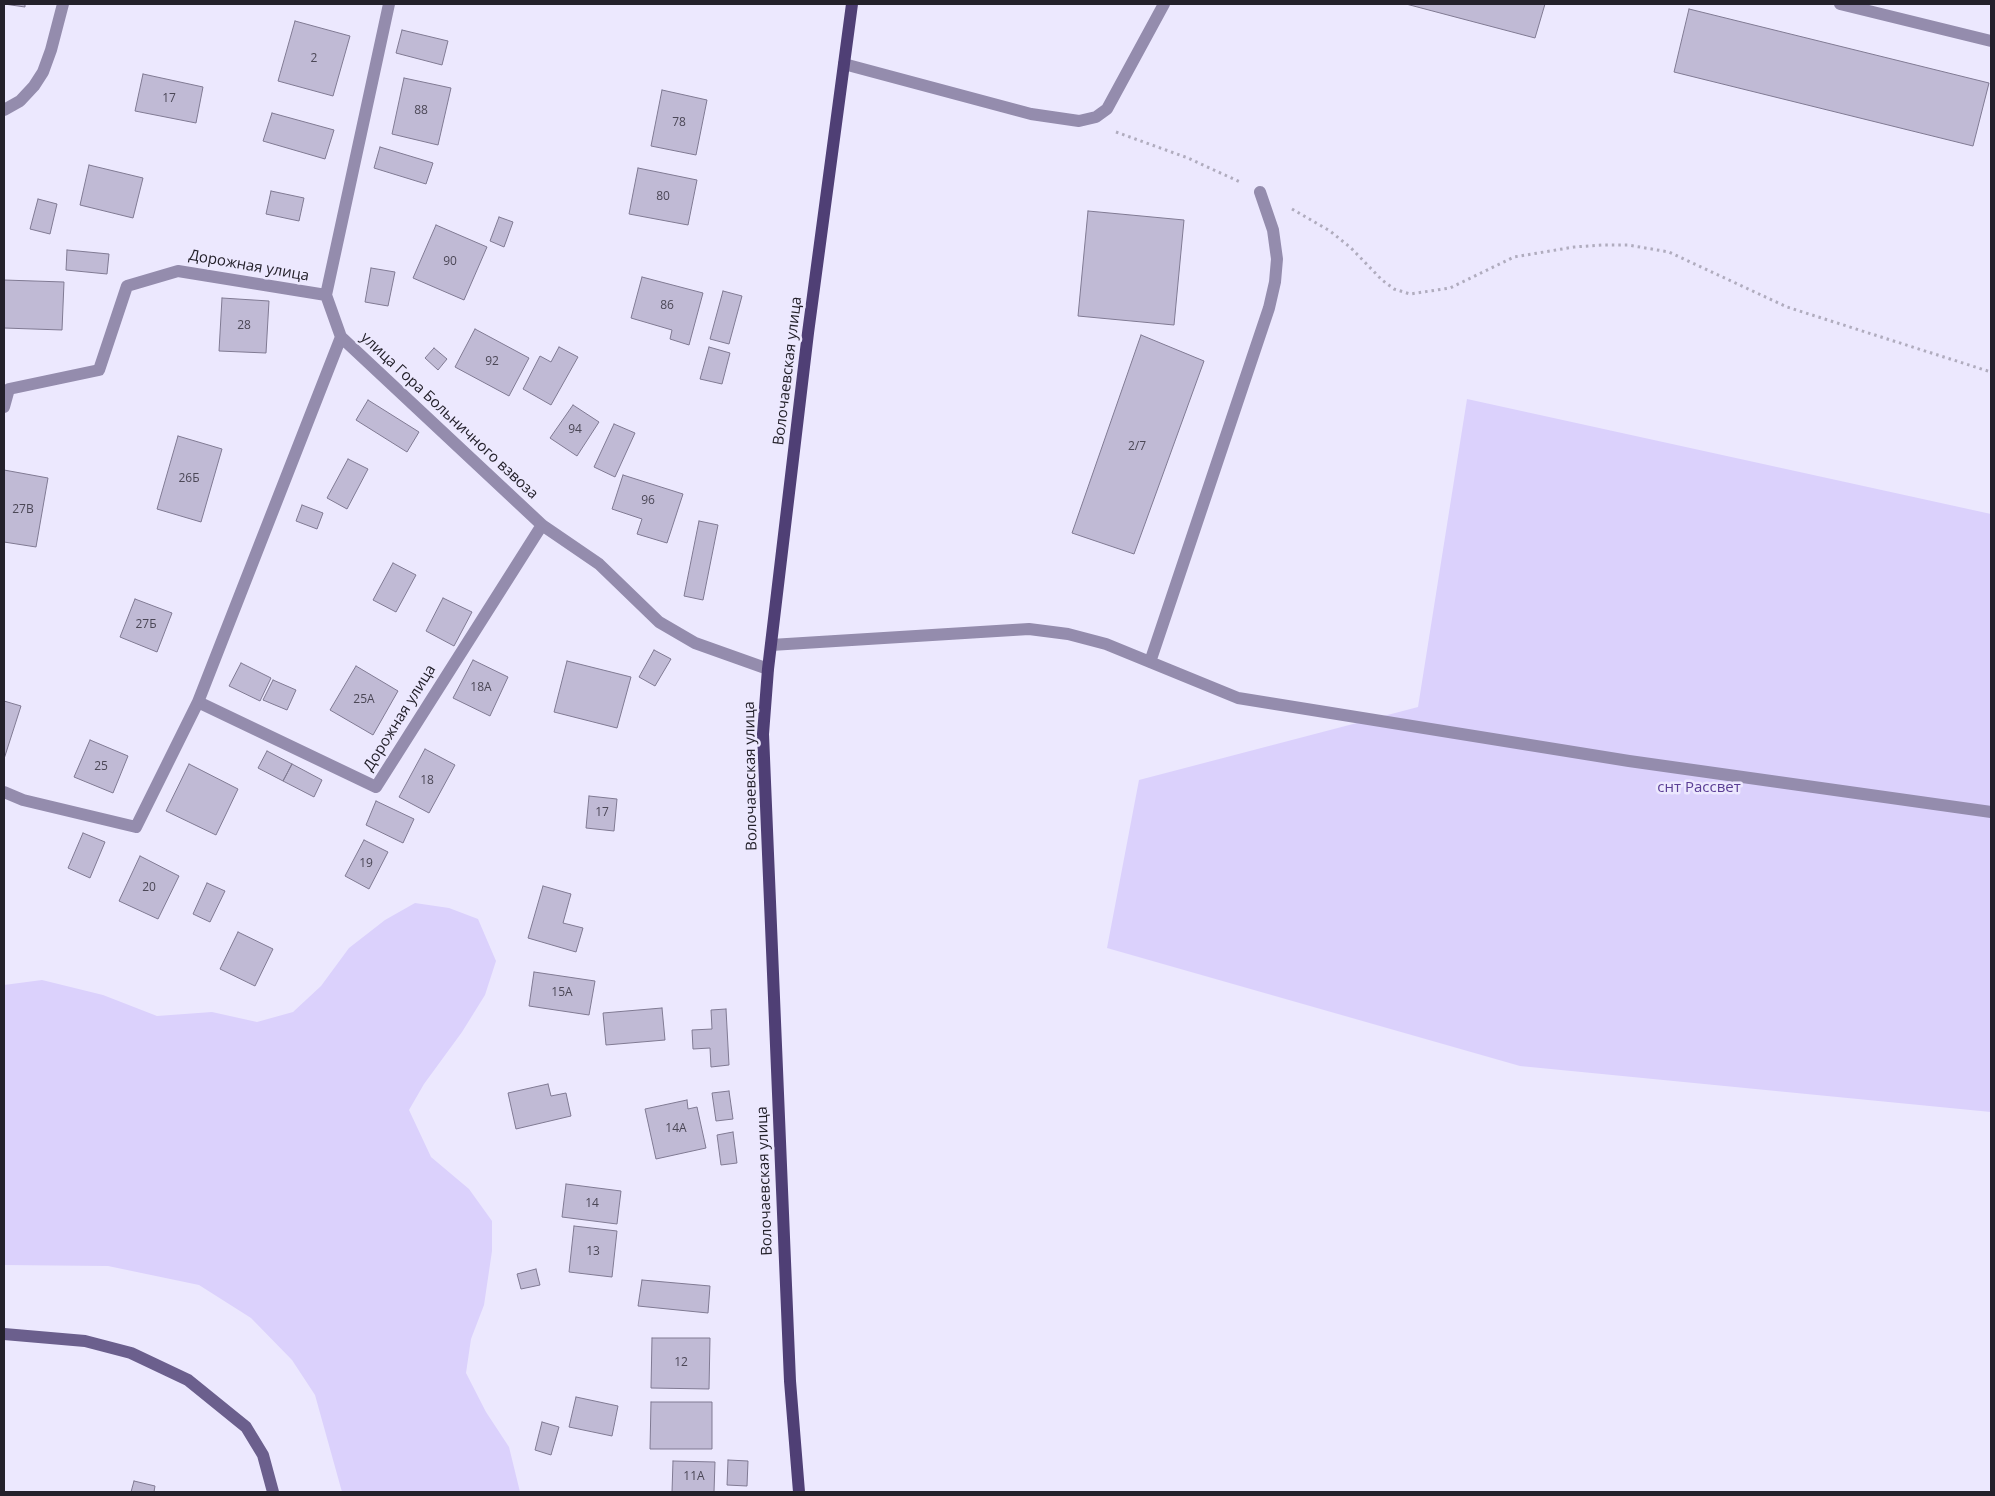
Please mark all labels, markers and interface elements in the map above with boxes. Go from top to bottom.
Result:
house number: 2 [311,52,317,66]
house number: 17 [162,92,176,106]
house number: 88 [414,104,428,118]
house number: 78 [672,116,686,130]
house number: 80 [656,190,670,204]
street label: Дорожная улица [187,247,311,285]
house number: 90 [443,255,457,269]
street label: Волочаевская улица [770,296,806,446]
house number: 86 [660,299,674,313]
house number: 28 [237,319,251,333]
street label: улица Гора Больничного взвоза [356,329,542,503]
house number: 92 [485,355,499,369]
house number: 94 [568,423,582,437]
house number: 2/7 [1128,440,1146,454]
house number: 26Б [178,472,200,486]
house number: 96 [641,494,655,508]
house number: 27В [12,503,34,517]
house number: 27Б [135,618,157,632]
street label: Дорожная улица [360,662,440,774]
house number: 18А [470,681,492,695]
house number: 25А [353,693,375,707]
street label: Волочаевская улица [741,701,761,851]
house number: 25 [94,760,108,774]
house number: 18 [420,774,434,788]
park label: снт Рассвет [1657,779,1741,797]
house number: 17 [595,806,609,820]
house number: 19 [359,857,373,871]
house number: 20 [142,881,156,895]
house number: 15А [551,986,573,1000]
street label: Волочаевская улица [753,1106,777,1256]
house number: 14А [665,1122,687,1136]
house number: 14 [585,1197,599,1211]
house number: 13 [586,1245,600,1259]
house number: 12 [674,1356,688,1370]
house number: 11А [683,1470,705,1484]

